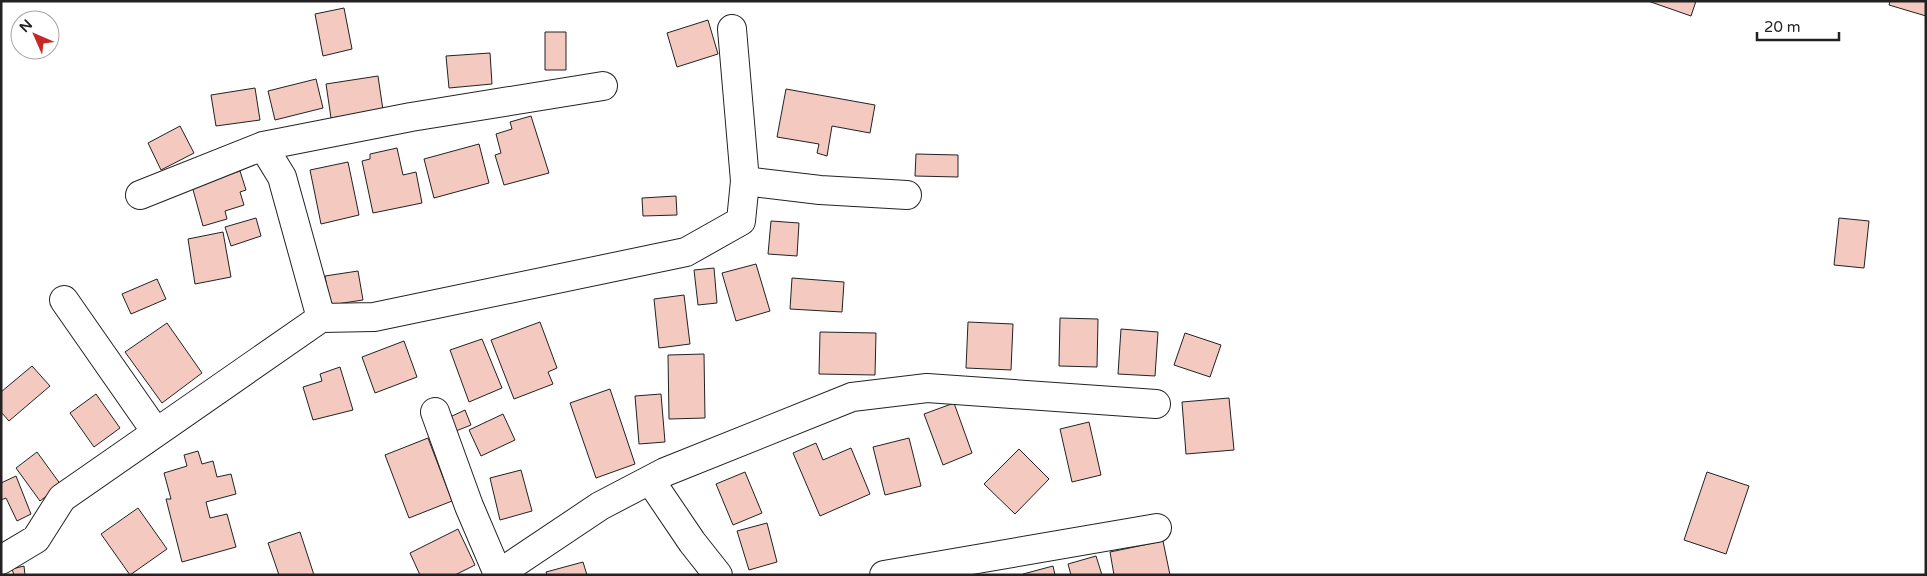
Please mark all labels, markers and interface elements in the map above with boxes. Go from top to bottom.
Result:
north arrow [10,10,60,60]
scale bar [1757,10,1840,42]
text: N [16,16,36,36]
text: 20 m [1764,18,1801,36]

